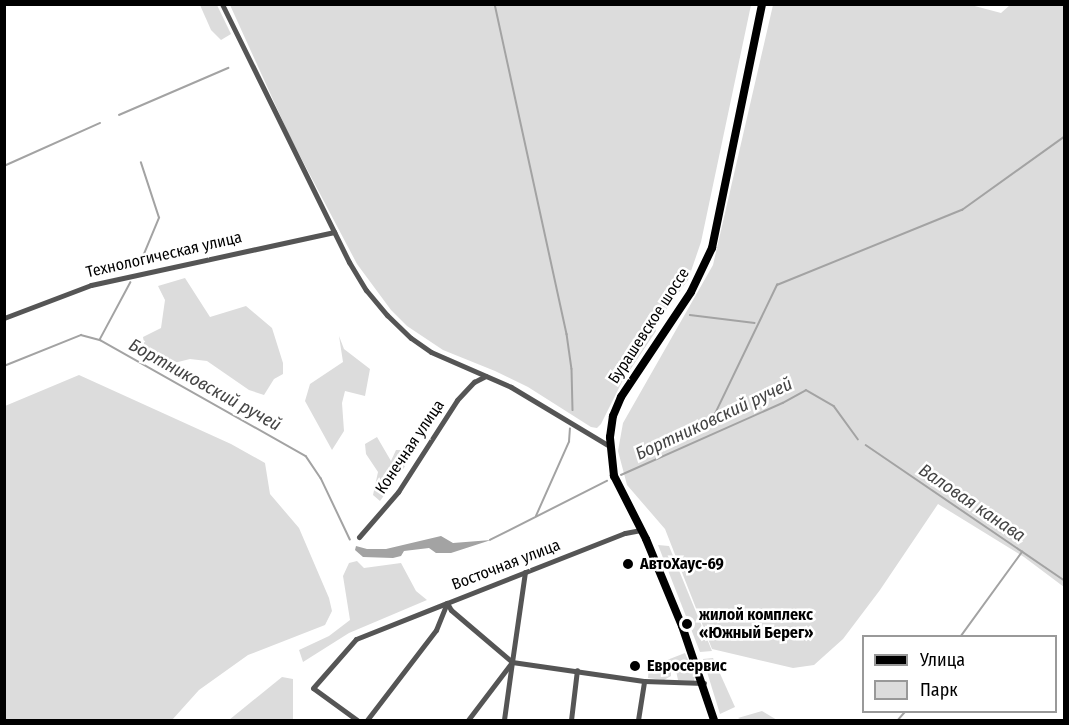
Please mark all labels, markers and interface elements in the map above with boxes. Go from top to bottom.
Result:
street label: Технологическая улица [84,228,244,282]
street label: Бурашевское шоссе [604,265,694,387]
water label: Бортниковский ручей [125,334,285,436]
water label: Бортниковский ручей [632,373,796,465]
street label: Конечная улица [372,396,448,498]
water label: Валовая канава [915,459,1029,547]
street label: Восточная улица [449,536,563,594]
place label: АвтоХаус-69 [640,554,724,574]
marker: АвтоХаус-69 [621,557,635,571]
place label: жилой комплекс «Южный Берег» [699,605,814,643]
marker: жилой комплекс «Южный Берег» [680,617,694,631]
legend [862,635,1057,713]
text: Улица [920,649,965,671]
place label: Евросервис [647,656,727,676]
marker: Евросервис [628,659,642,673]
text: Парк [920,679,958,701]

